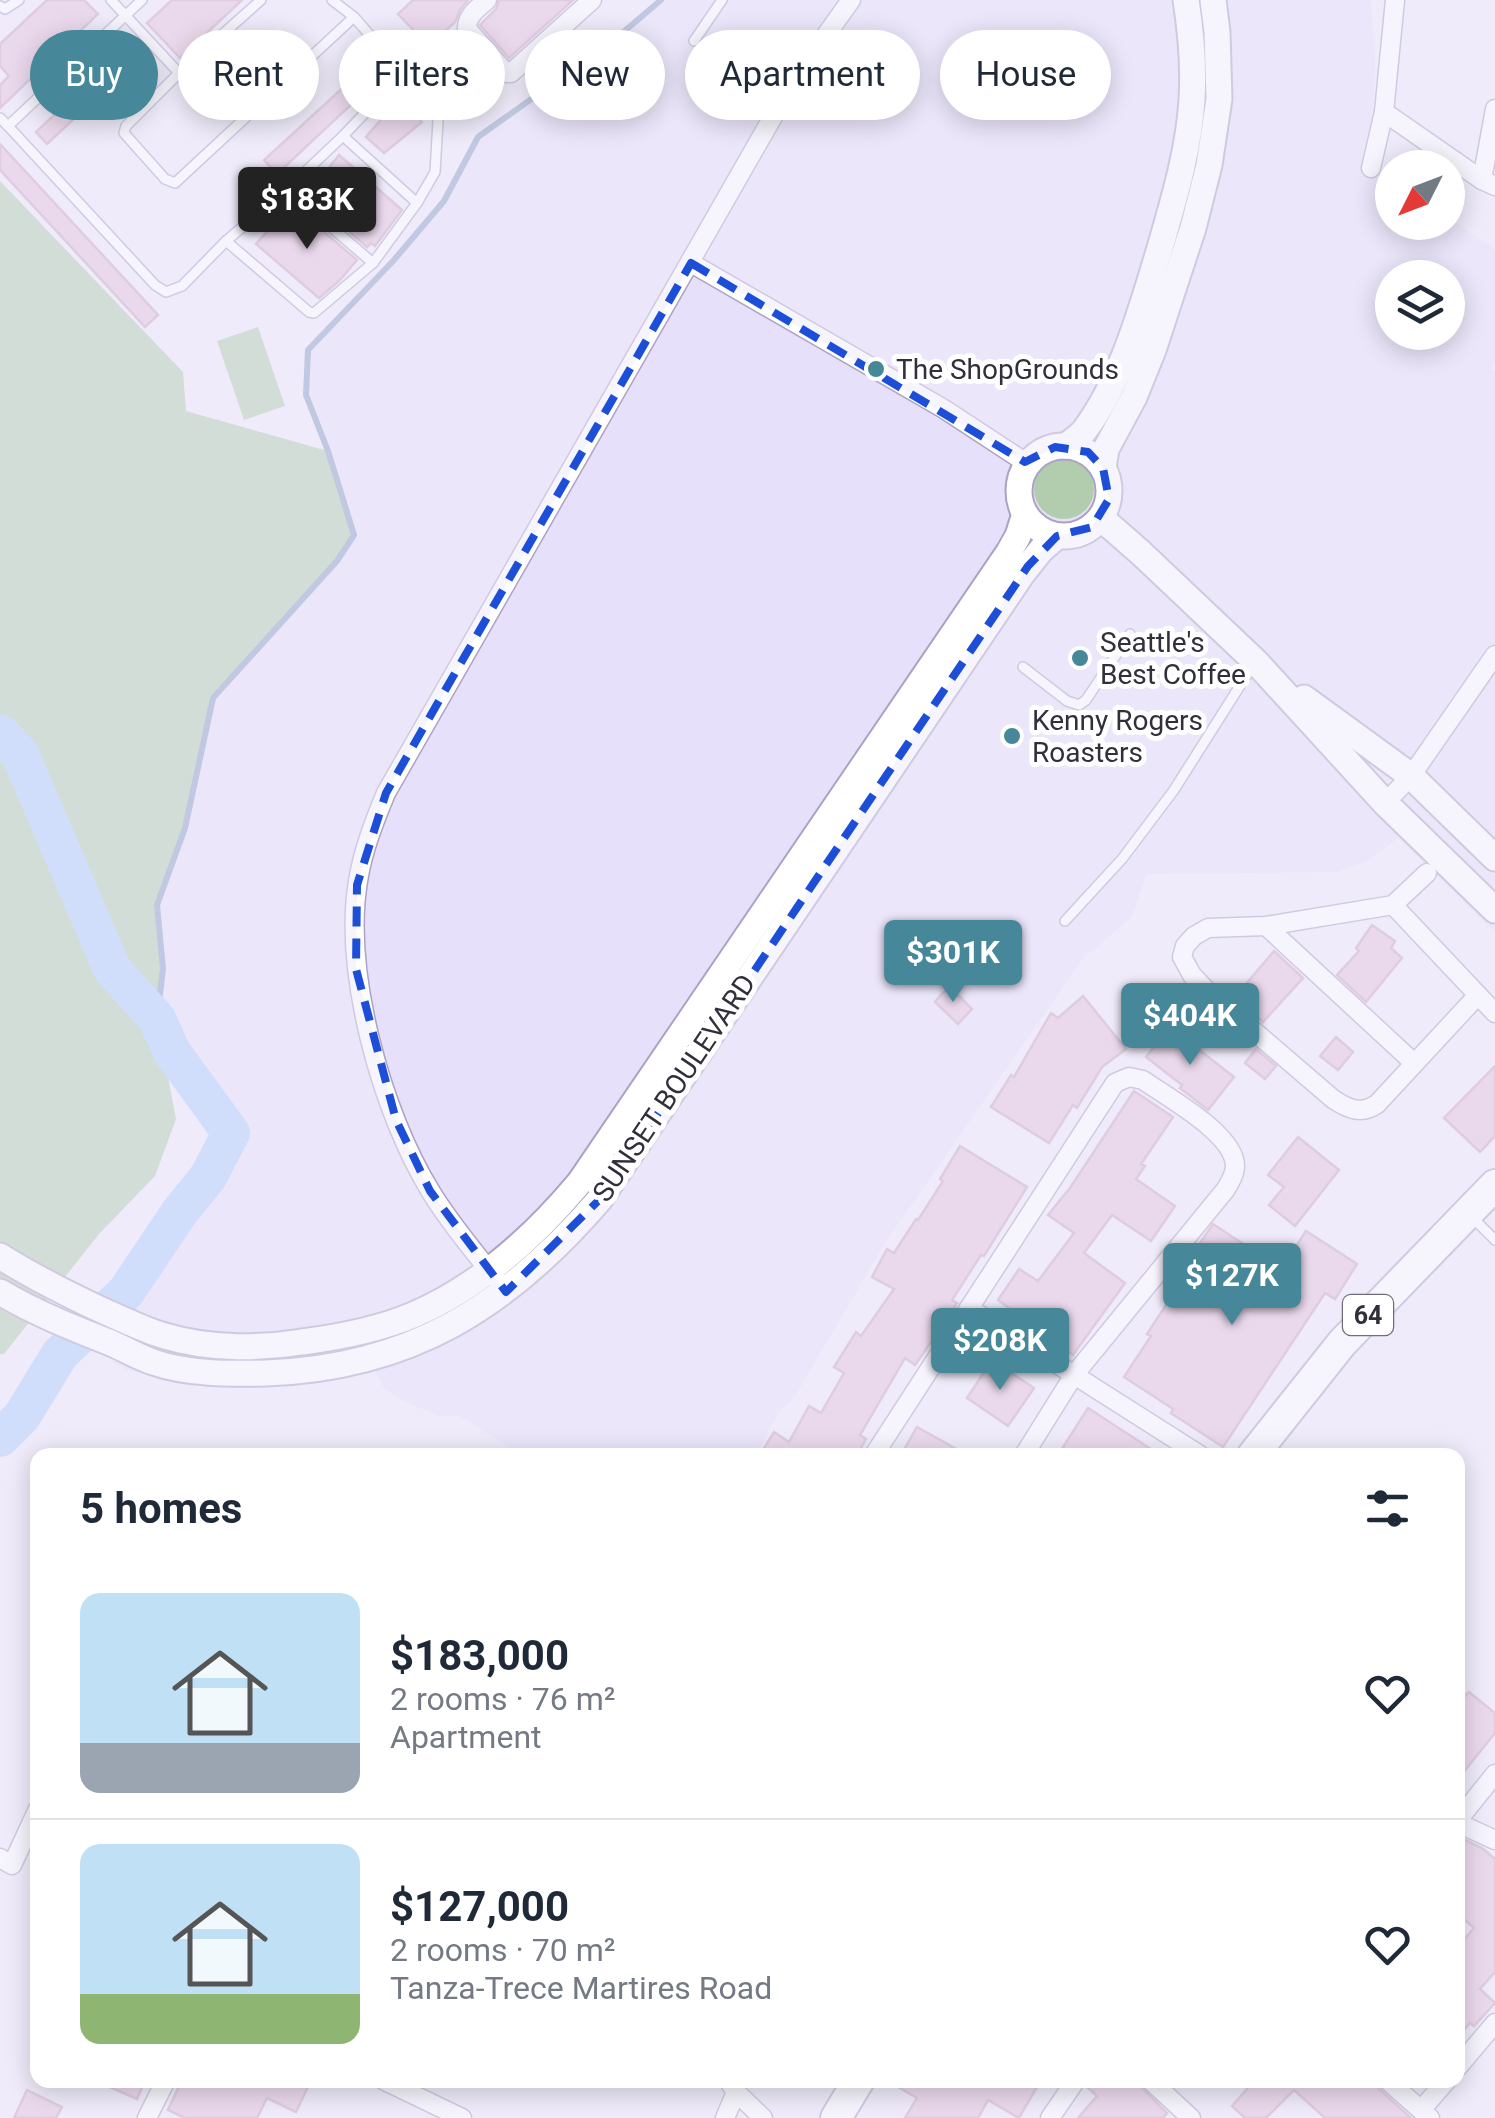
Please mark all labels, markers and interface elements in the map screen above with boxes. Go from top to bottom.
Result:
chip: Buy [30,30,158,120]
chip: Rent [178,30,319,120]
chip: Filters [339,30,505,120]
chip: New [525,30,665,120]
chip: Apartment [685,30,920,120]
chip: House [940,30,1111,120]
north arrow [1375,150,1465,240]
map controls [1375,150,1465,350]
pin: $183K [237,167,377,252]
text: $183K [260,180,354,218]
button: layers [1375,260,1465,350]
place label: The ShopGrounds [896,353,1119,386]
marker: The ShopGrounds [865,358,887,380]
place label: Seattle's Best Coffee [1100,626,1246,691]
marker: Seattle's Best Coffee [1069,647,1091,669]
place label: Kenny Rogers Roasters [1032,704,1203,769]
marker: Kenny Rogers Roasters [1001,725,1023,747]
pin: $301K [883,920,1023,1005]
text: $301K [906,933,1000,971]
street label: SUNSET BOULEVARD [586,968,762,1208]
pin: $404K [1120,983,1260,1068]
text: $404K [1143,996,1237,1034]
pin: $127K [1162,1243,1302,1328]
text: $127K [1185,1256,1279,1294]
road number: 64 [1343,1295,1393,1335]
pin: $208K [930,1308,1070,1393]
text: $208K [953,1321,1047,1359]
icon: filters [1360,1481,1415,1536]
text: 5 homes [80,1484,242,1533]
text: $183,000 [390,1631,569,1680]
icon: home [160,1633,280,1753]
icon: heart [1360,1666,1415,1721]
text: 2 rooms · 76 m² [390,1680,615,1718]
text: Apartment [390,1718,542,1756]
text: $127,000 [390,1882,569,1931]
icon: home [160,1884,280,2004]
icon: heart [1360,1917,1415,1972]
text: 2 rooms · 70 m² [390,1931,615,1969]
text: Tanza-Trece Martires Road [390,1969,772,2007]

